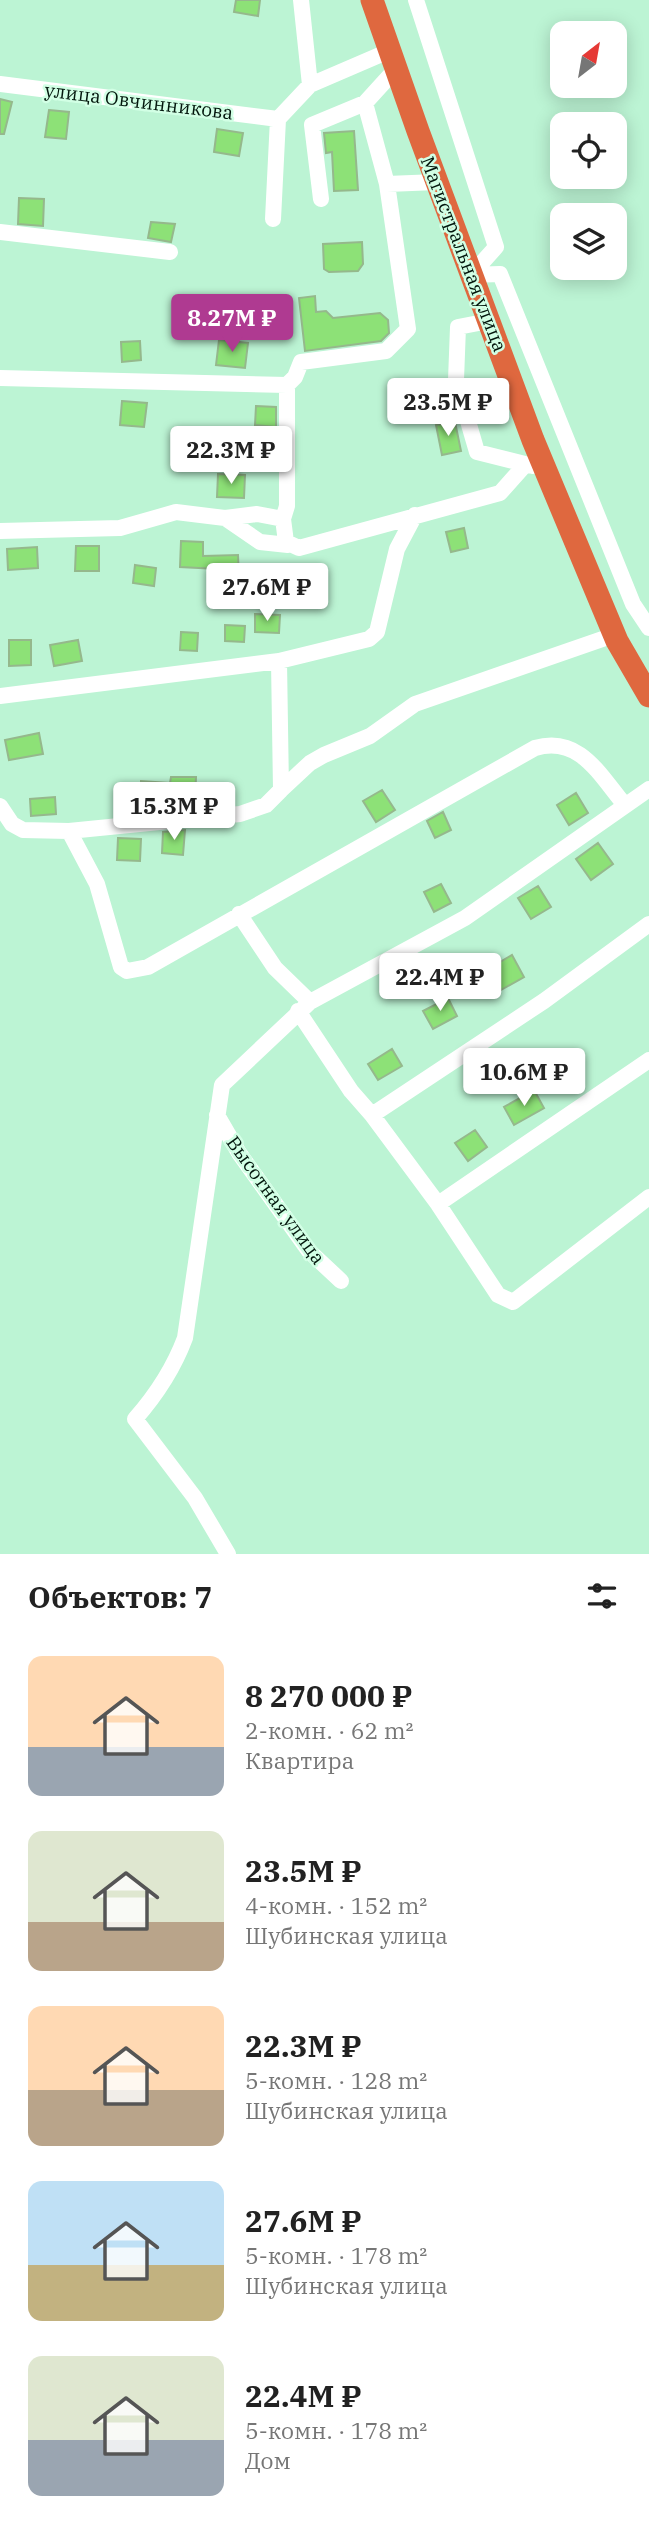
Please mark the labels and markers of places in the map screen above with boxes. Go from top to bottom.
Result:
pin: 8.27M ₽ [167,294,297,354]
pin: 23.5M ₽ [383,378,513,438]
pin: 22.3M ₽ [166,426,296,486]
pin: 27.6M ₽ [202,564,332,623]
pin: 15.3M ₽ [109,782,239,842]
pin: 22.4M ₽ [375,954,505,1013]
pin: 10.6M ₽ [459,1048,589,1108]

